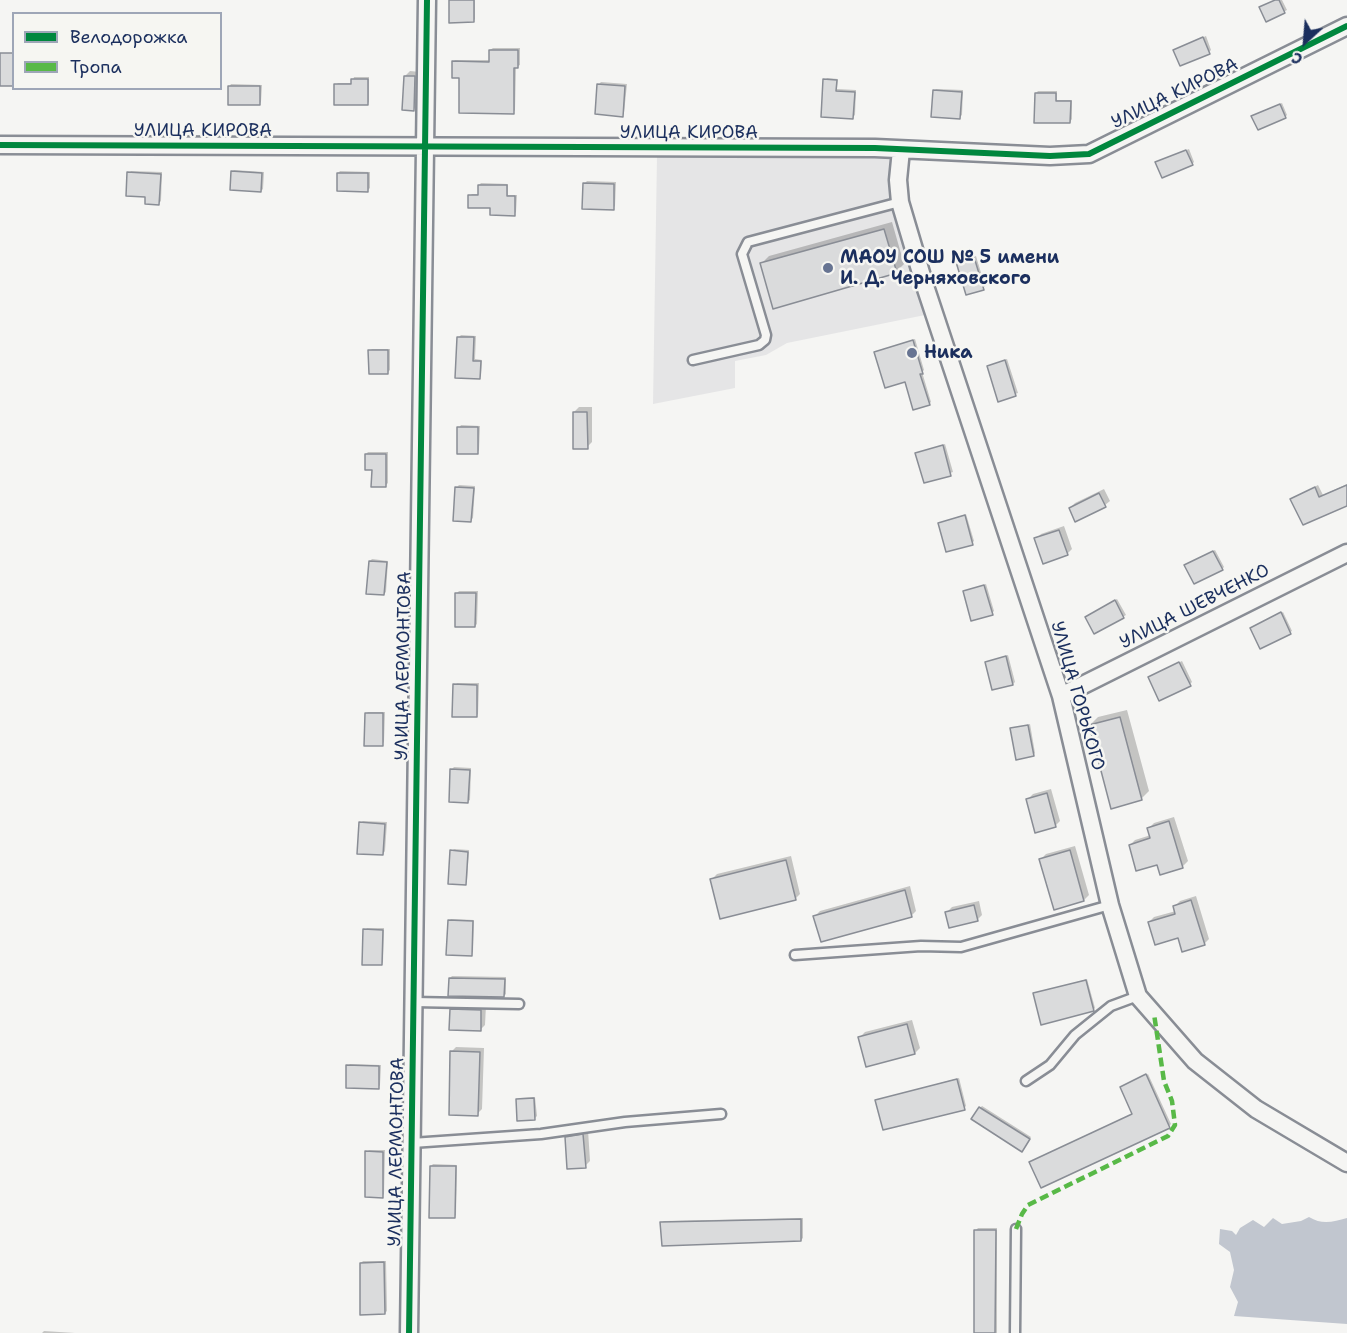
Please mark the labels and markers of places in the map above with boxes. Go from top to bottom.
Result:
place label: МАОУ СОШ № 5 имени И. Д. Черняховского [840,247,1059,290]
marker: МАОУ СОШ № 5 имени И. Д. Черняховского [821,261,835,275]
place label: Ника [924,342,973,364]
marker: Ника [905,346,919,360]

